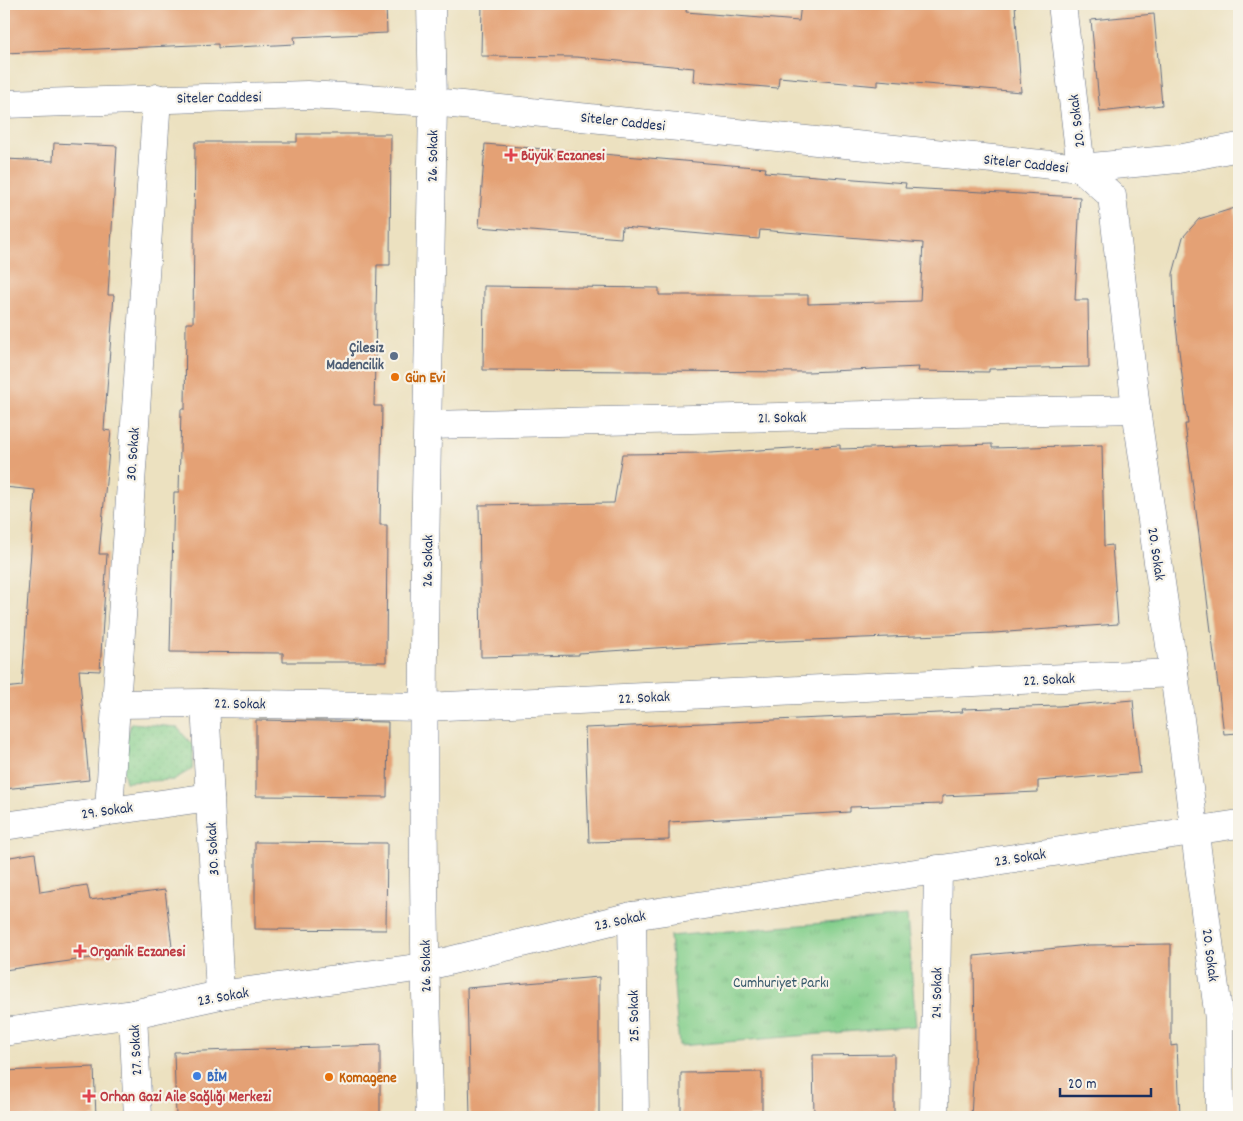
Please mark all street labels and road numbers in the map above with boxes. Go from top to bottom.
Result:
street label: Siteler Caddesi [176,87,262,111]
street label: 20. Sokak [1064,93,1092,149]
street label: Siteler Caddesi [579,108,666,138]
street label: 26. Sokak [423,130,445,182]
street label: Siteler Caddesi [982,150,1069,180]
street label: 21. Sokak [758,408,806,430]
street label: 30. Sokak [121,427,147,482]
street label: 20. Sokak [1140,526,1170,582]
street label: 26. Sokak [418,535,440,587]
street label: 22. Sokak [1023,669,1075,693]
street label: 22. Sokak [618,687,670,711]
street label: 22. Sokak [214,694,266,716]
street label: 29. Sokak [80,797,135,826]
street label: 30. Sokak [202,822,226,876]
street label: 23. Sokak [993,844,1048,874]
street label: 23. Sokak [593,906,648,938]
street label: 20. Sokak [1195,927,1223,983]
street label: 26. Sokak [416,940,438,992]
street label: 24. Sokak [927,967,949,1019]
street label: 23. Sokak [196,983,251,1013]
street label: 25. Sokak [624,990,646,1042]
street label: 27. Sokak [125,1024,149,1076]

